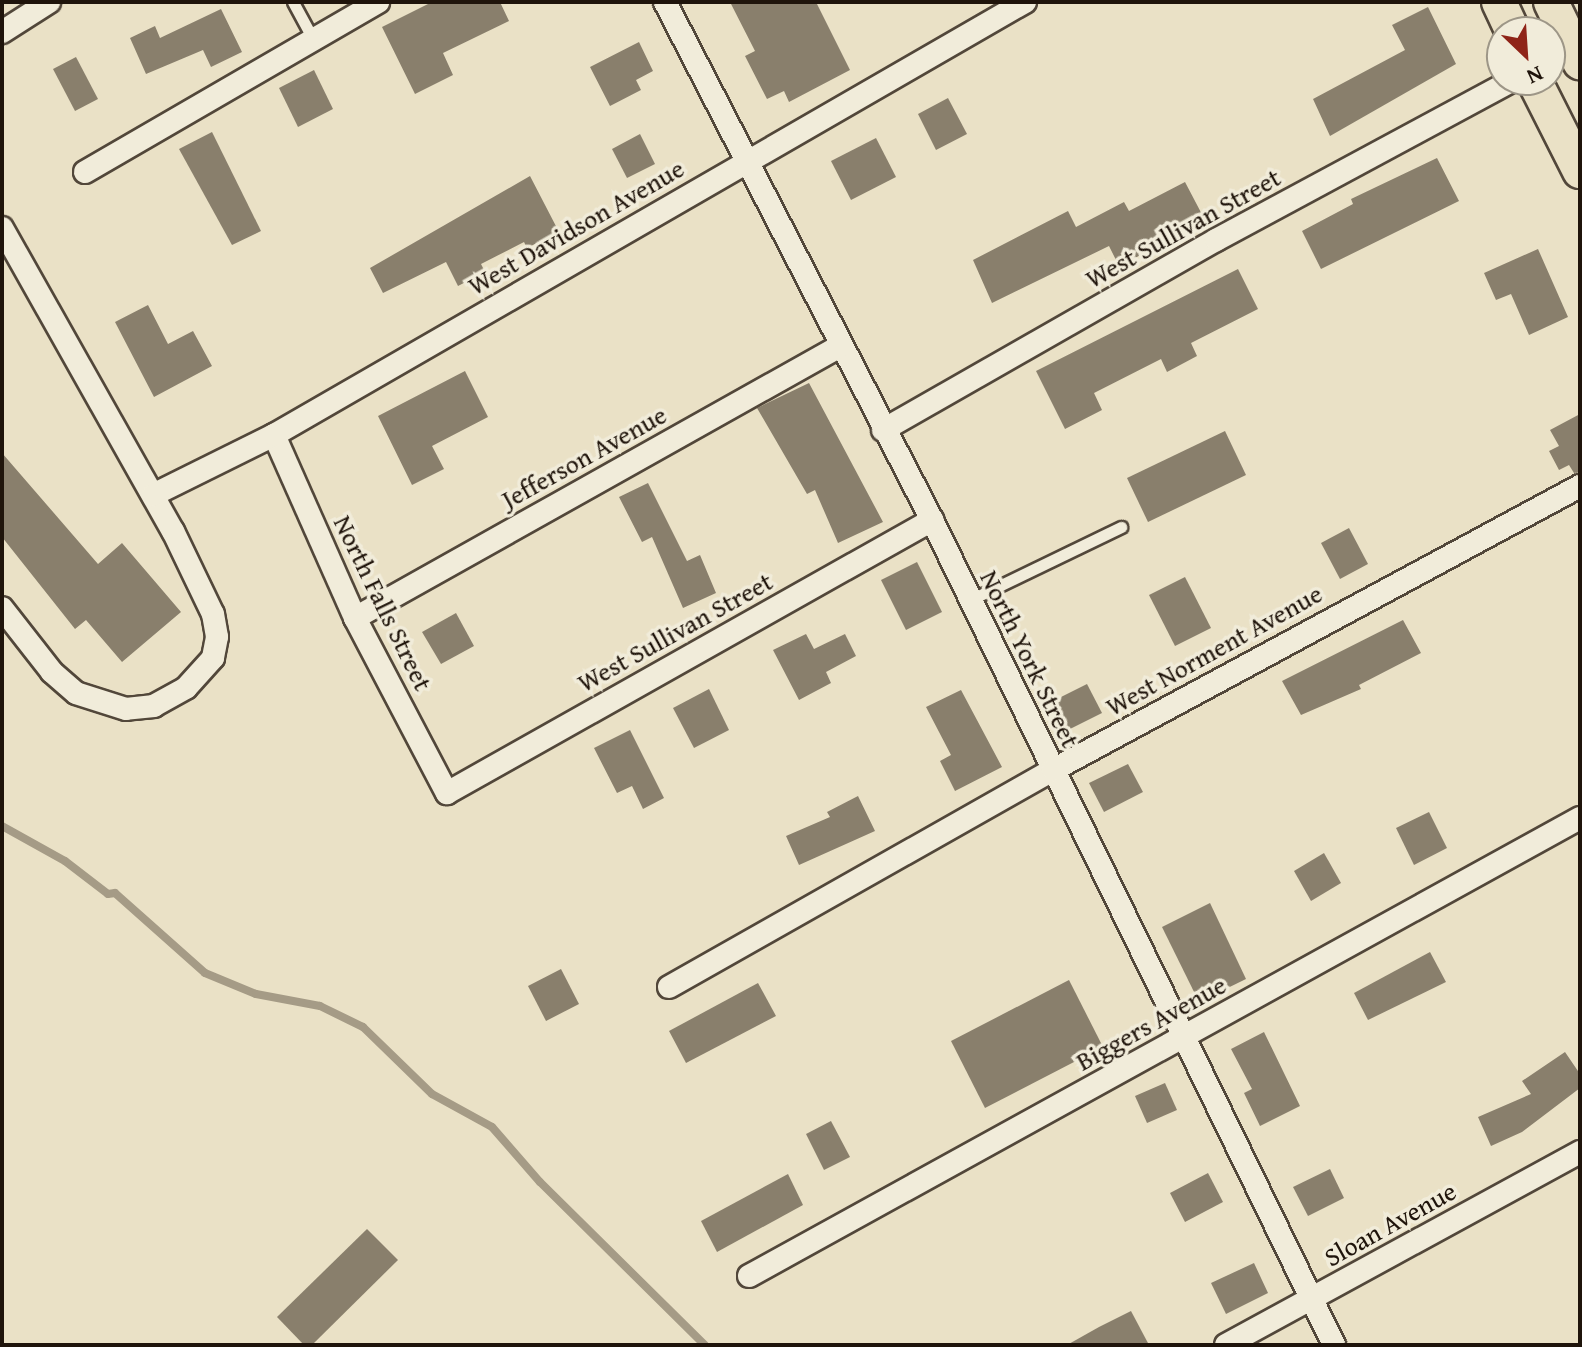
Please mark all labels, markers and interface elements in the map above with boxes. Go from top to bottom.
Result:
north arrow [1486,16,1566,96]
text: N [1522,58,1549,94]
street label: West Davidson Avenue [462,152,690,302]
street label: West Sullivan Street [1080,162,1286,294]
street label: Jefferson Avenue [496,399,672,515]
street label: North Falls Street [327,510,439,696]
street label: North York Street [974,565,1086,753]
street label: West Sullivan Street [572,566,778,698]
street label: West Norment Avenue [1100,578,1328,722]
street label: Biggers Avenue [1071,969,1231,1077]
street label: Sloan Avenue [1319,1175,1461,1273]

